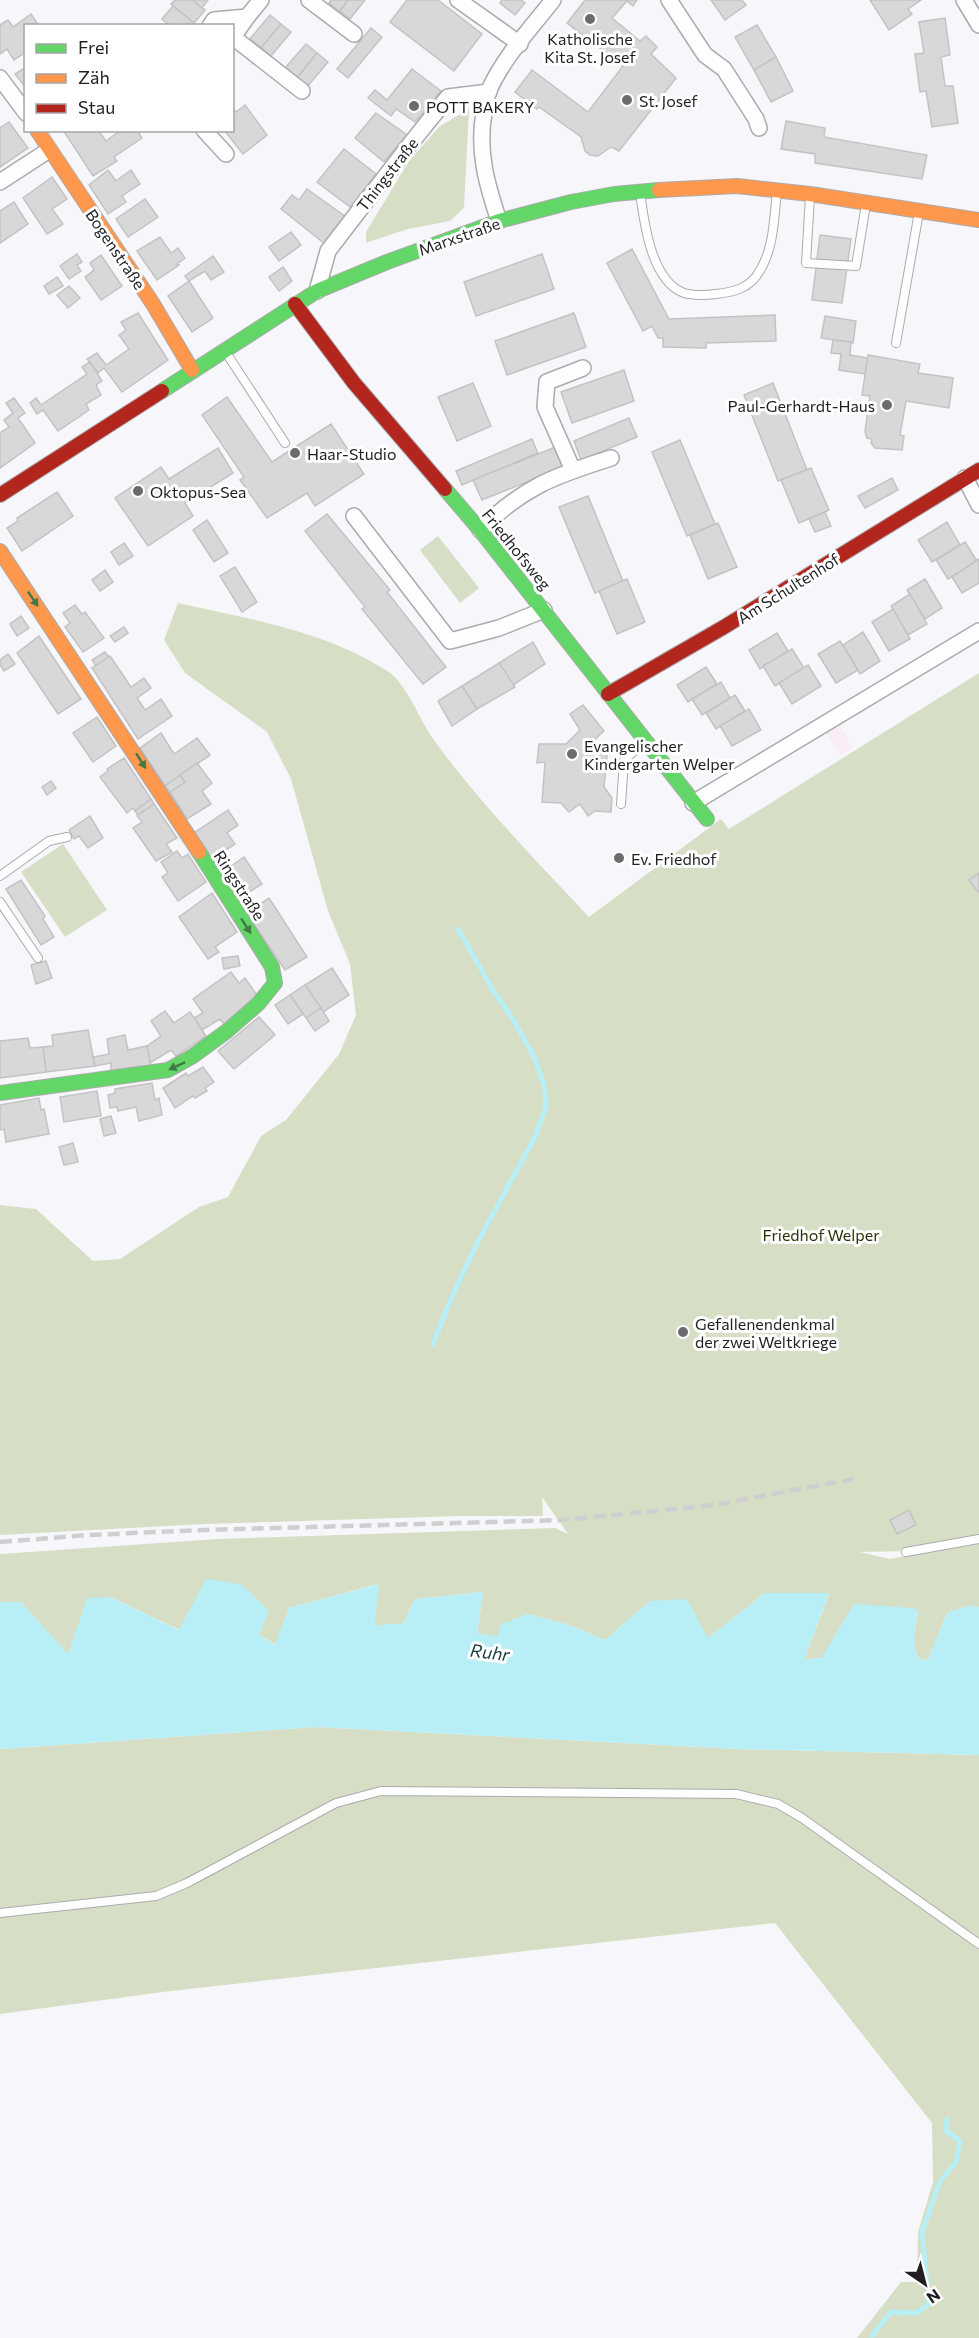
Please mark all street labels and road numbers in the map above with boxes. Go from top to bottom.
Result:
street label: Thingstraße [352,134,422,214]
street label: Bogenstraße [82,205,150,293]
street label: Marxstraße [416,213,502,259]
street label: Friedhofsweg [479,505,556,594]
street label: Am Schultenhof [734,549,843,627]
street label: Ringstraße [210,847,270,923]

